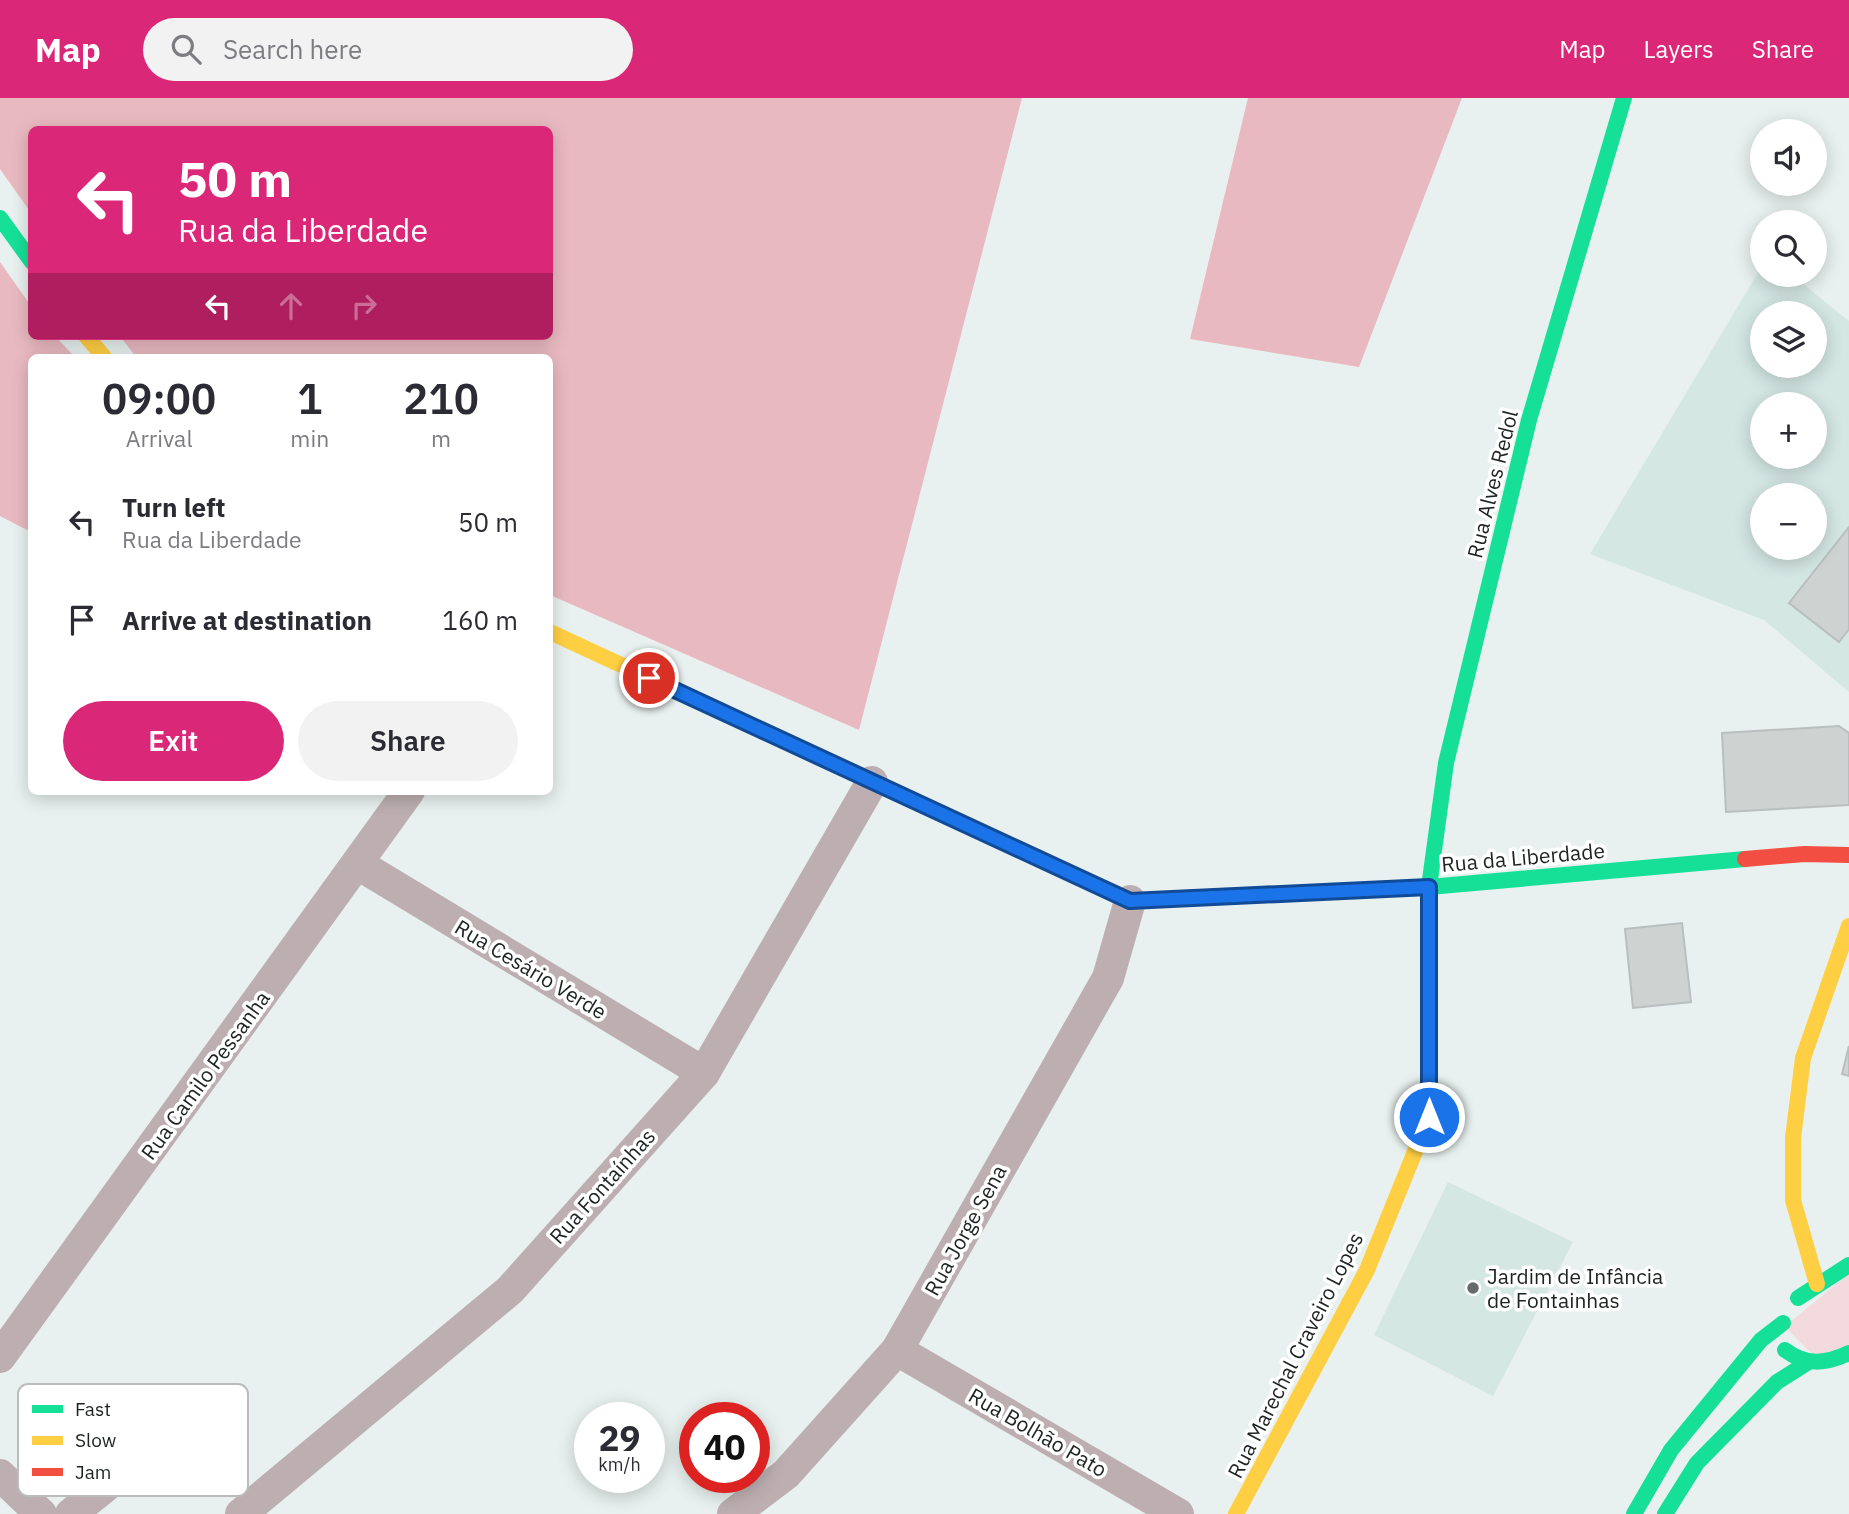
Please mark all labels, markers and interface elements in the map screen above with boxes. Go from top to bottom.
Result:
search box [143,18,633,81]
text: Map [35,28,101,71]
icon: search [167,30,205,68]
text: Search here [223,32,362,66]
text: Map [1559,33,1606,65]
text: Layers [1644,33,1714,65]
text: Share [1752,33,1814,65]
map controls [1750,119,1827,560]
button: sound [1750,119,1827,196]
text: 50 m [178,147,292,210]
icon: left [63,154,154,245]
text: Rua da Liberdade [178,209,428,251]
button: search [1750,210,1827,287]
icon: left [199,287,237,325]
icon: ahead [272,287,310,325]
icon: right [345,287,383,325]
button: layers [1750,301,1827,378]
text: 09:00 [102,371,216,426]
text: 1 [297,371,322,426]
text: 210 [403,371,479,426]
button: + [1750,392,1827,469]
street label: Rua Alves Redol [1460,407,1524,561]
text: Arrival [126,423,193,453]
text: min [290,423,329,453]
text: m [431,423,451,453]
button: − [1750,483,1827,560]
text: Turn left [122,490,225,524]
icon: left [63,503,101,541]
text: 50 m [458,505,518,539]
text: Rua da Liberdade [122,524,302,554]
icon: arrive [63,601,101,639]
text: Arrive at destination [122,603,372,637]
text: 160 m [442,603,518,637]
pin [619,648,679,708]
icon: arrive [630,659,668,697]
button: Exit [63,701,284,781]
button: Share [298,701,518,781]
street label: Rua da Liberdade [1440,836,1606,878]
street label: Rua Cesário Verde [450,913,612,1025]
street label: Rua Camilo Pessanha [134,985,276,1165]
position arrow [1392,1080,1466,1154]
street label: Rua Fontaínhas [543,1123,661,1249]
street label: Rua Jorge Sena [917,1160,1013,1300]
street label: Rua Marechal Craveiro Lopes [1221,1227,1369,1483]
place label: Jardim de Infância de Fontainhas [1487,1262,1663,1314]
marker: Jardim de Infância de Fontainhas [1465,1280,1481,1296]
street label: Rua Bolhão Pato [964,1381,1112,1483]
legend [18,1384,248,1496]
text: Fast [75,1397,111,1421]
speed limit sign: 40 [679,1402,770,1493]
text: 29 [598,1415,641,1461]
text: Slow [75,1428,116,1452]
text: km/h [598,1453,641,1476]
text: Jam [75,1460,111,1484]

